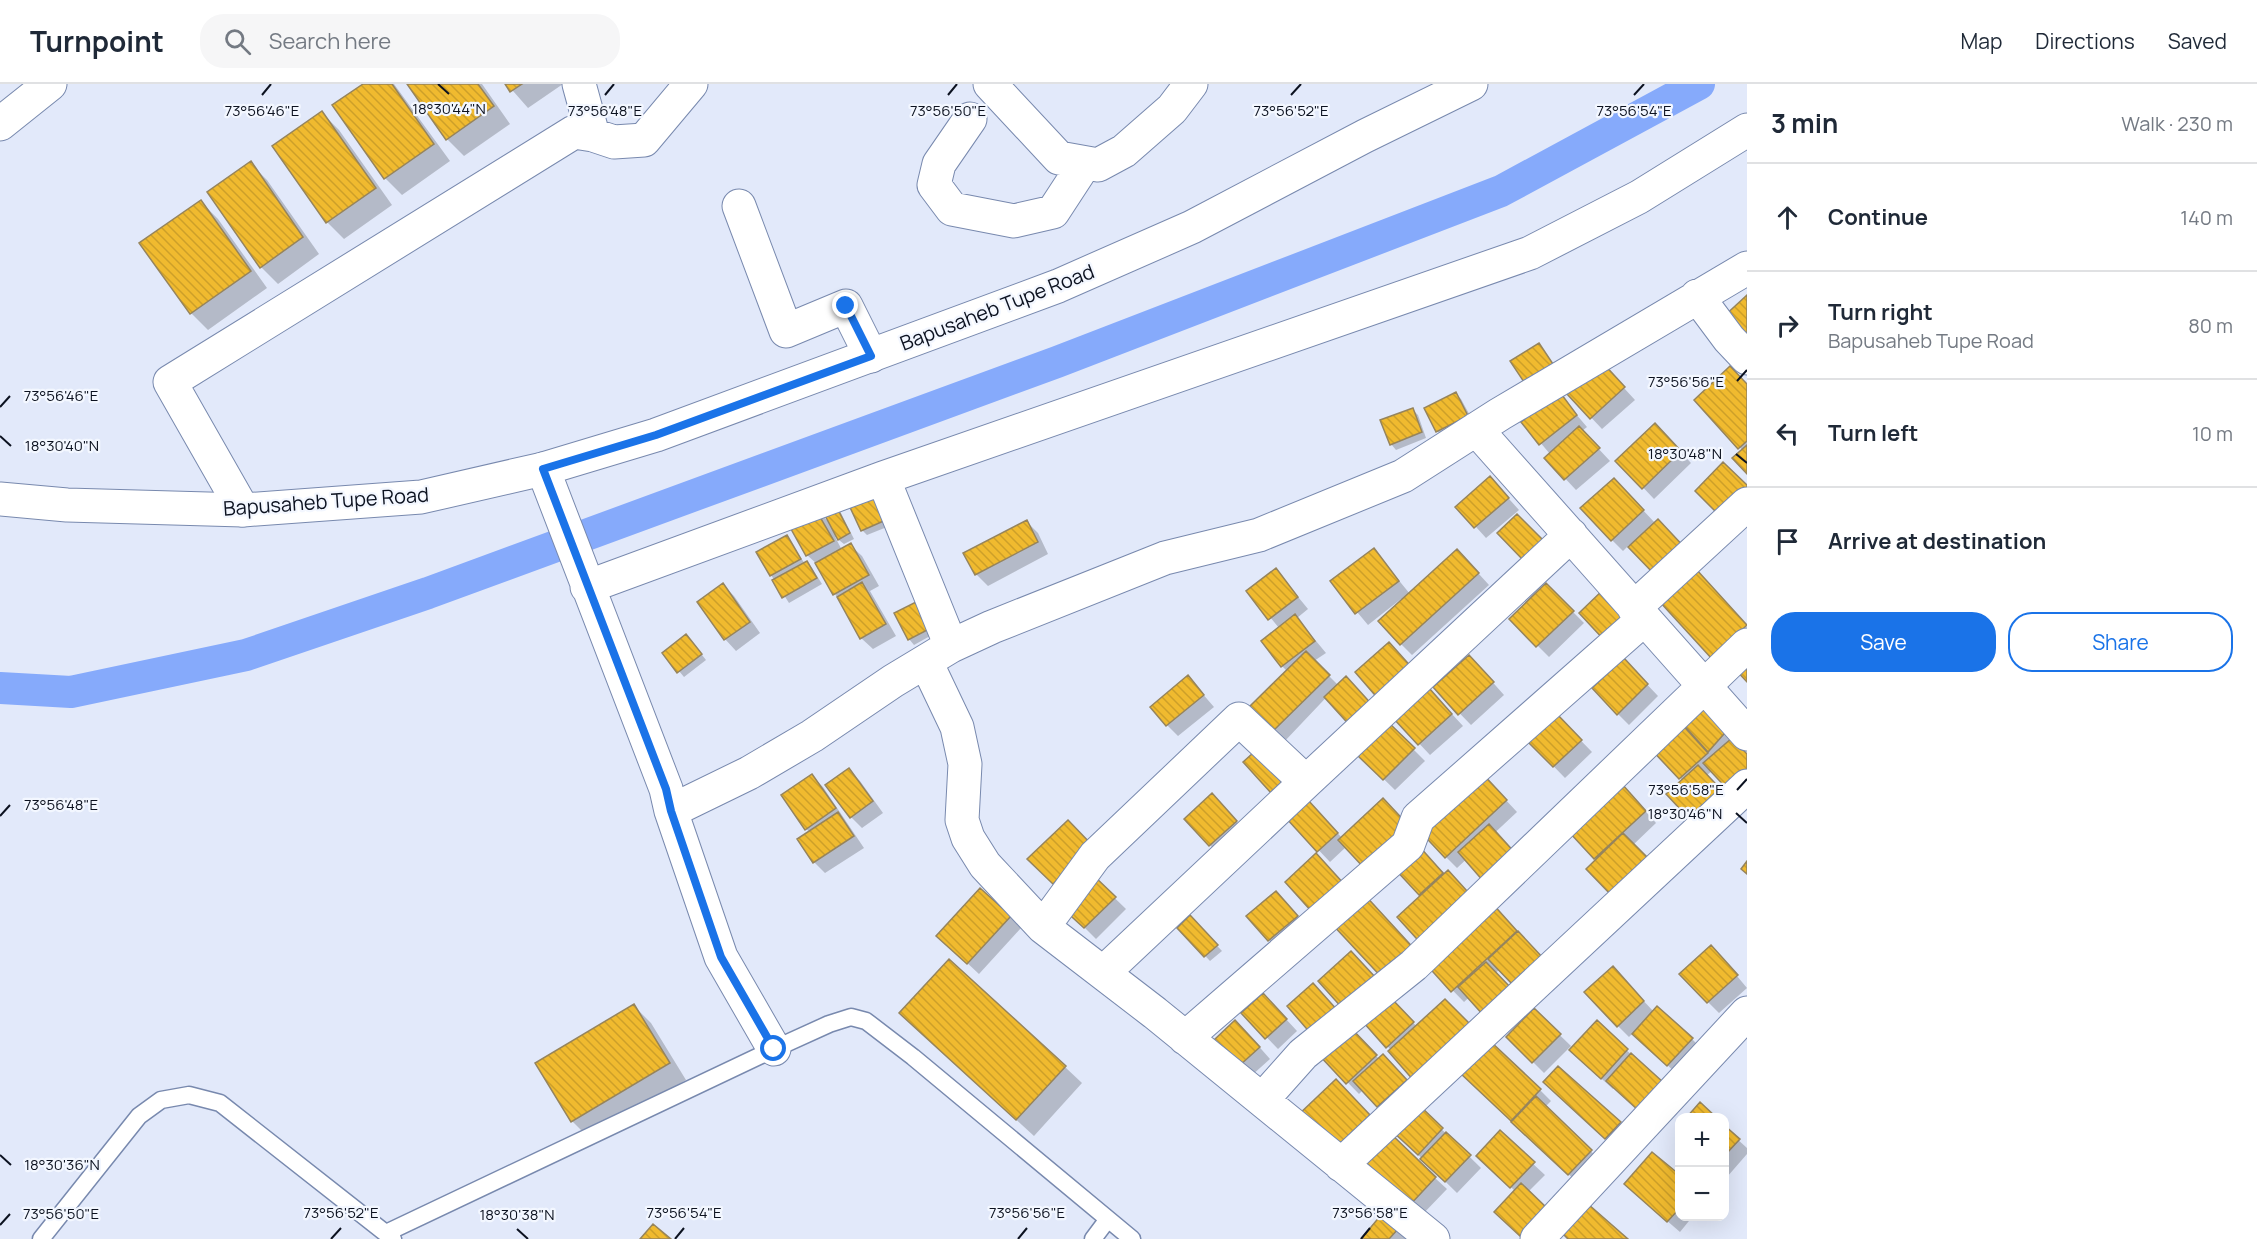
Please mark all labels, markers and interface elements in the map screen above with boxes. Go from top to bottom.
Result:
search box [200,14,620,68]
text: Turnpoint [30,22,164,60]
icon: search [221,25,254,58]
text: Search here [269,26,391,56]
text: Map [1961,27,2002,55]
text: Directions [2035,27,2135,55]
text: Saved [2168,27,2227,55]
text: 18°30'44"N [412,98,486,119]
text: 73°56'46"E [225,100,299,121]
text: 73°56'48"E [568,100,642,121]
text: 73°56'50"E [910,100,986,121]
text: 73°56'52"E [1254,100,1328,121]
text: 73°56'54"E [1596,100,1672,121]
text: 3 min [1771,105,1838,141]
text: Walk · 230 m [2121,110,2233,137]
icon: ahead [1771,201,1804,234]
text: Continue [1828,202,1928,232]
text: 140 m [2180,204,2233,231]
street label: Bapusaheb Tupe Road [896,258,1098,356]
route end [832,292,858,318]
text: Turn right [1828,297,1933,327]
icon: right [1771,309,1804,342]
text: 80 m [2188,312,2233,339]
text: Bapusaheb Tupe Road [1828,327,2034,354]
text: 73°56'56"E [1648,371,1724,392]
text: 73°56'46"E [24,385,98,406]
icon: left [1771,417,1804,450]
text: Turn left [1828,418,1918,448]
text: 10 m [2192,420,2233,447]
text: 18°30'40"N [25,435,99,456]
text: 18°30'48"N [1648,443,1722,464]
street label: Bapusaheb Tupe Road [222,480,430,522]
icon: arrive [1771,525,1804,558]
text: Arrive at destination [1828,526,2046,556]
button: Save [1771,612,1996,672]
button: Share [2008,612,2233,672]
text: 73°56'58"E [1648,779,1724,800]
text: 73°56'48"E [24,794,98,815]
text: 18°30'46"N [1648,803,1722,824]
route start [760,1035,786,1061]
map controls [1675,1113,1729,1221]
button: + [1675,1113,1729,1167]
text: 18°30'36"N [24,1154,100,1175]
button: − [1675,1167,1729,1221]
text: 73°56'52"E [304,1202,378,1223]
text: 73°56'54"E [646,1202,722,1223]
text: 73°56'56"E [989,1202,1065,1223]
text: 73°56'58"E [1332,1202,1408,1223]
text: 73°56'50"E [23,1203,99,1224]
text: 18°30'38"N [479,1204,555,1225]

